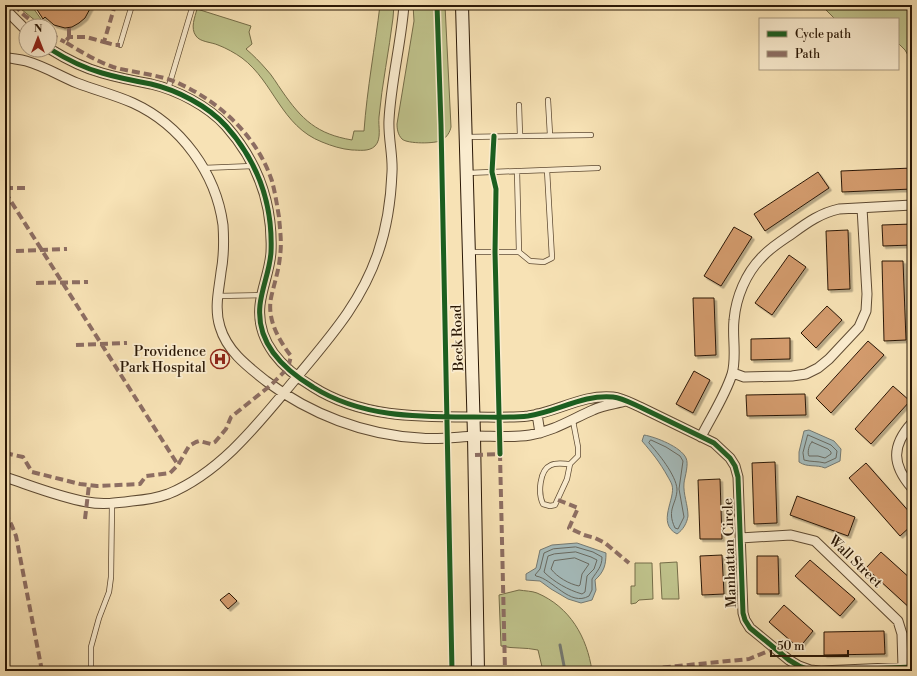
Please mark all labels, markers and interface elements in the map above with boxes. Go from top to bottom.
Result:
north arrow [18,18,58,58]
legend [759,18,899,70]
text: N [34,22,43,36]
text: Cycle path [795,27,851,42]
text: Path [795,47,820,62]
street label: Beck Road [448,304,468,373]
place label: Providence Park Hospital [120,343,206,377]
hospital icon: Providence Park Hospital [209,348,231,370]
street label: Manhattan Circle [719,498,741,608]
street label: Wall Street [824,531,886,592]
scale bar [771,632,848,658]
text: 50 m [777,639,805,654]

